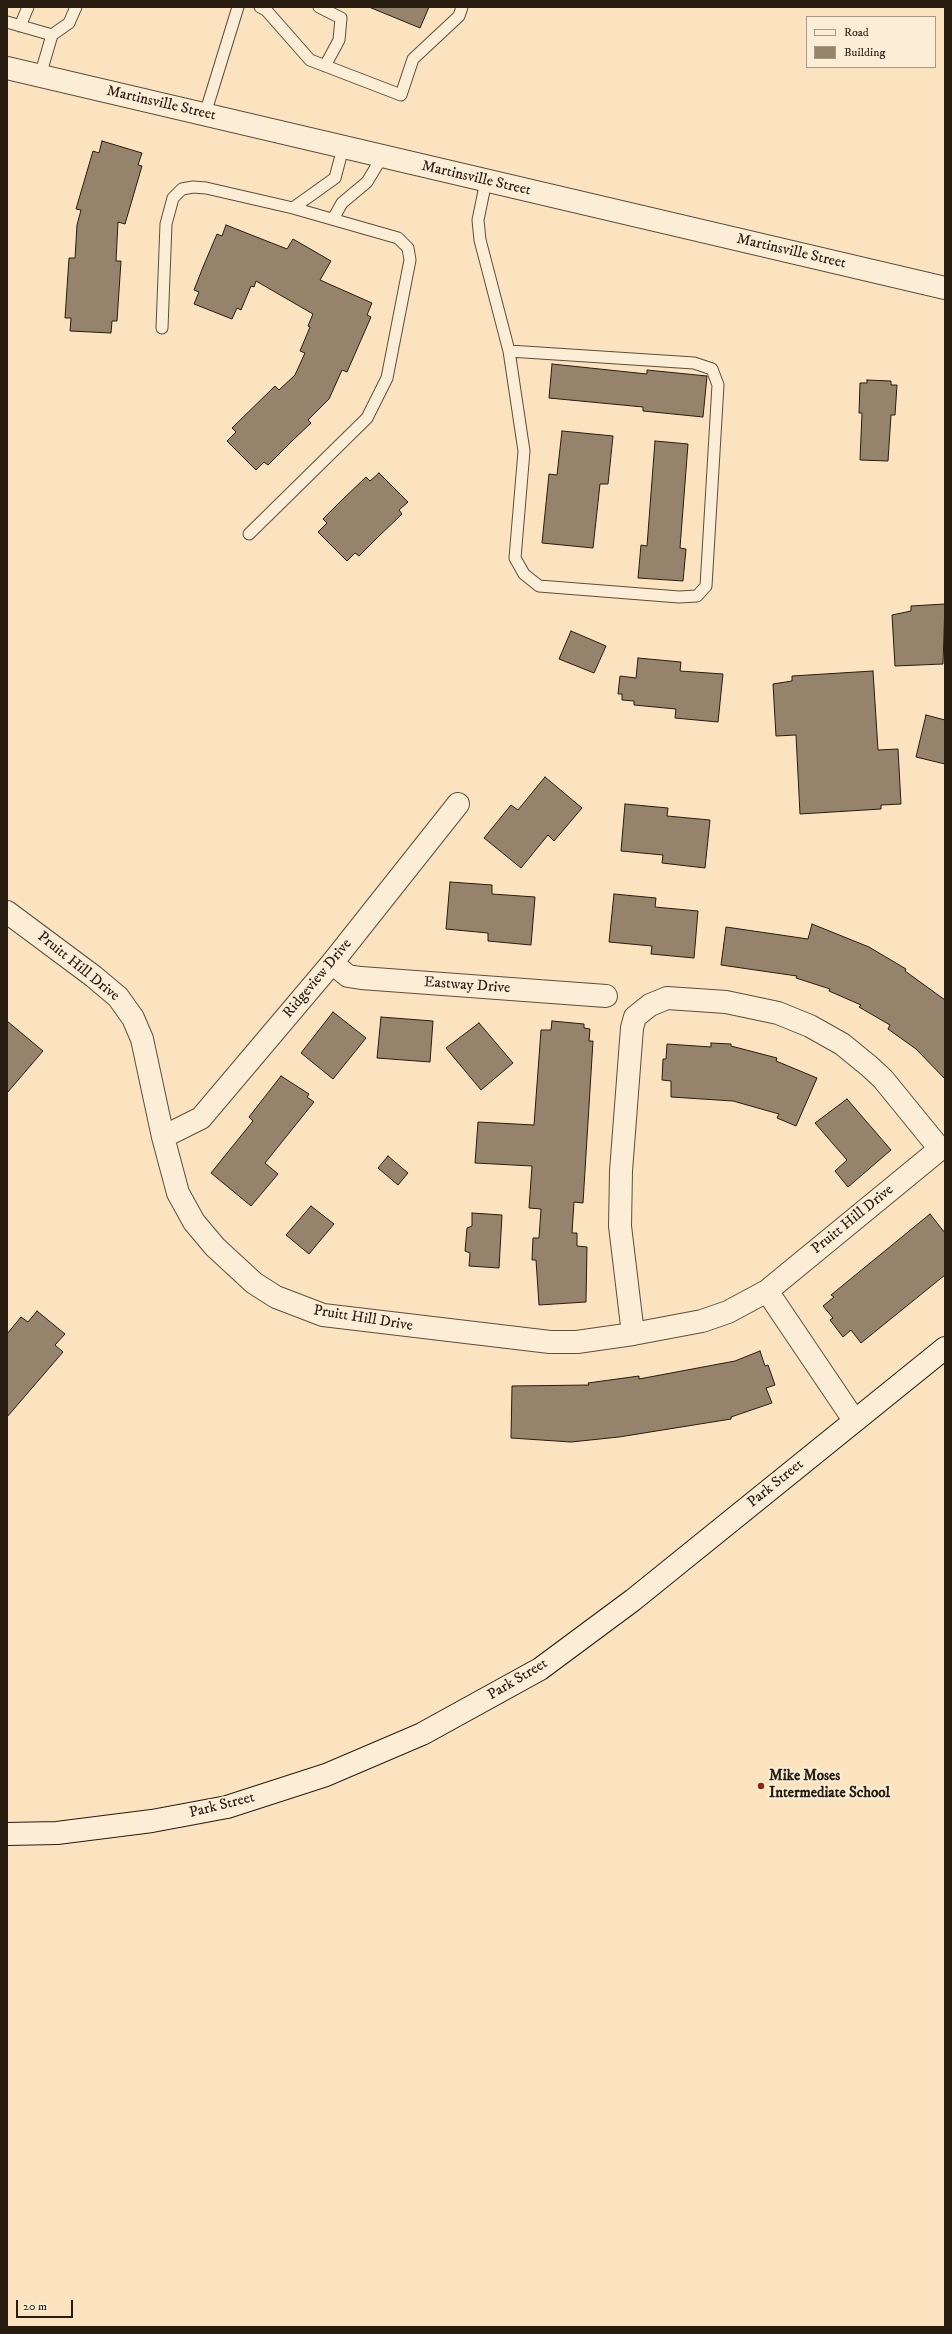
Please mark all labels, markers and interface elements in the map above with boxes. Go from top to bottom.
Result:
legend [806,16,936,68]
text: Road [844,25,869,40]
text: Building [844,45,885,60]
street label: Martinsville Street [105,83,217,125]
street label: Martinsville Street [420,158,532,200]
street label: Martinsville Street [735,231,847,273]
street label: Pruitt Hill Drive [33,928,123,1006]
street label: Ridgeview Drive [280,936,356,1022]
street label: Eastway Drive [423,974,511,998]
street label: Pruitt Hill Drive [808,1181,898,1259]
street label: Pruitt Hill Drive [312,1302,414,1336]
street label: Park Street [744,1456,808,1512]
street label: Park Street [485,1655,551,1705]
place label: Mike Moses Intermediate School [769,1768,890,1803]
marker: Mike Moses Intermediate School [756,1781,766,1791]
street label: Park Street [187,1789,257,1823]
scale bar [18,2292,75,2318]
text: 20 m [23,2299,47,2314]

